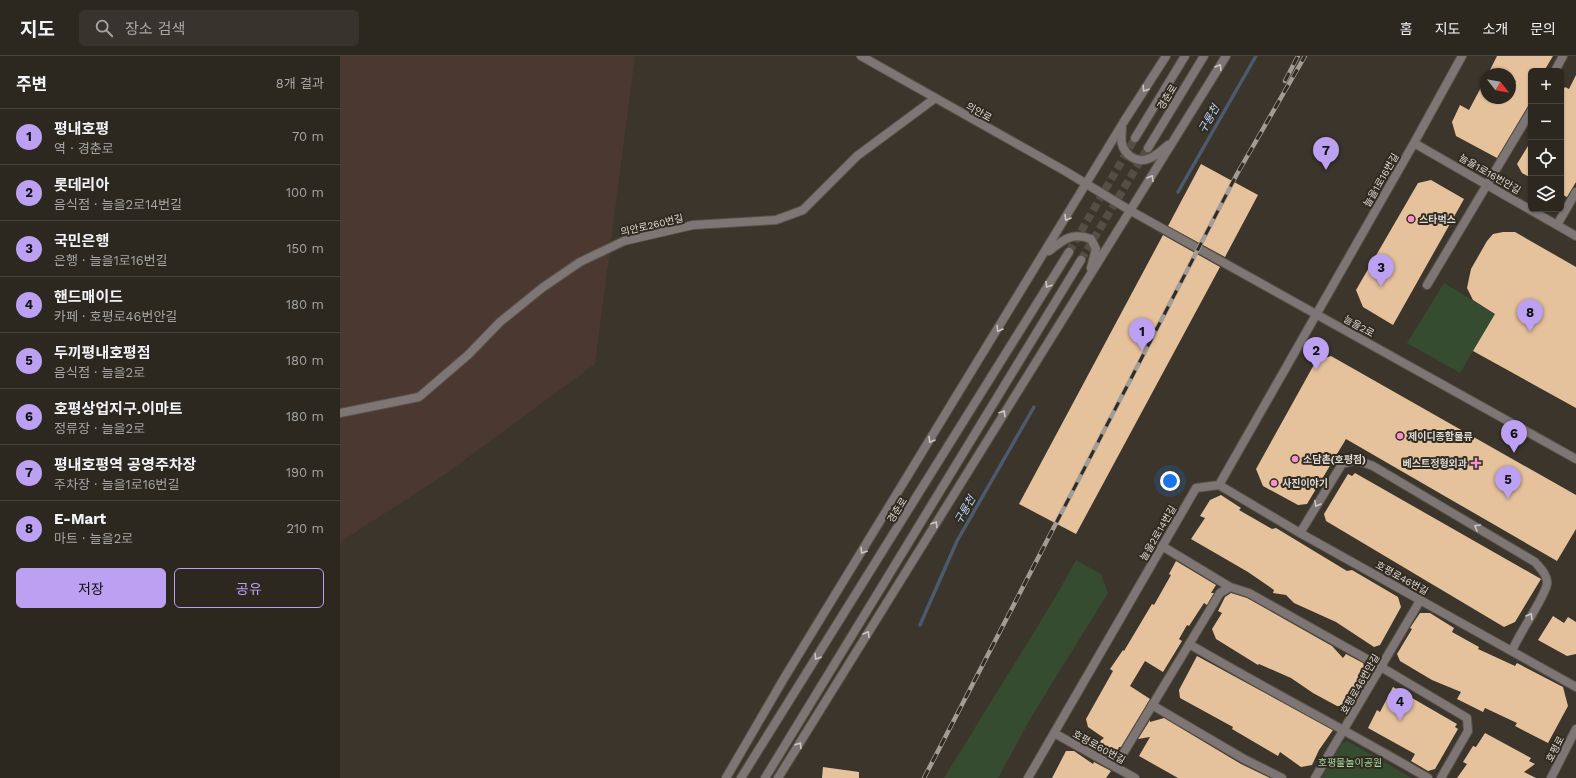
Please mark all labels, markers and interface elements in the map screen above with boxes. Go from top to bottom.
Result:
search box [79,10,359,46]
icon: search [93,17,115,39]
text: 지도 [20,18,55,41]
text: 장소 검색 [125,20,185,38]
text: 홈 [1400,21,1413,37]
text: 지도 [1435,21,1460,37]
text: 소개 [1482,21,1508,37]
text: 문의 [1530,21,1556,37]
one-way arrow [1214,64,1222,71]
north arrow [1480,68,1516,104]
map controls [1528,68,1564,212]
button: + [1528,68,1564,104]
text: 주변 [16,74,47,94]
text: 8개 결과 [276,76,324,91]
street label: 경춘로 [1155,82,1179,112]
one-way arrow [1142,85,1150,92]
street label: 의안로 [964,100,994,124]
water label: 구룡천 [1196,101,1223,135]
button: − [1528,104,1564,140]
text: 평내호평 [54,120,109,138]
text: 1 [26,129,32,144]
text: 70 m [292,129,324,144]
pin: 7 [1313,137,1339,170]
button: locate [1528,140,1564,176]
text: 역 · 경춘로 [54,141,114,156]
street label: 늘을1로16번길 [1361,151,1401,209]
street label: 늘을1로16번안길 [1457,152,1523,196]
one-way arrow [1147,175,1154,182]
text: 롯데리아 [54,176,109,194]
button: layers [1528,176,1564,212]
text: 2 [25,185,33,200]
text: 100 m [286,185,324,200]
text: 음식점 · 늘을2로14번길 [54,197,182,212]
street label: 의안로260번길 [620,212,684,238]
one-way arrow [1064,214,1071,221]
marker: 스타벅스 [1406,214,1416,224]
place label: 스타벅스 [1419,214,1456,225]
text: 국민은행 [54,232,109,250]
text: 3 [25,241,33,256]
text: 150 m [286,241,324,256]
text: 은행 · 늘을1로16번길 [54,253,168,268]
pin: 3 [1368,254,1394,287]
one-way arrow [1045,281,1053,288]
text: 핸드매이드 [54,288,123,306]
text: 4 [25,297,33,312]
text: 180 m [286,297,324,312]
pin: 8 [1517,299,1543,332]
text: 카페 · 호평로46번안길 [54,309,177,324]
street label: 늘을2로 [1342,313,1376,339]
pin: 1 [1129,318,1155,351]
one-way arrow [996,325,1004,332]
pin: 2 [1303,337,1329,370]
text: 두끼평내호평점 [54,344,151,362]
text: 5 [25,353,33,368]
text: 180 m [286,353,324,368]
text: 음식점 · 늘을2로 [54,365,145,380]
text: 호평상업지구.이마트 [54,400,183,418]
text: 6 [25,409,33,424]
text: 180 m [286,409,324,424]
one-way arrow [999,410,1006,417]
pin: 6 [1501,420,1527,453]
text: 정류장 · 늘을2로 [54,421,145,436]
place label: 제이디종합물류 [1408,430,1472,442]
marker: 제이디종합물류 [1395,431,1405,441]
one-way arrow [929,436,936,443]
marker: 소담촌(호평점) [1290,454,1300,464]
place label: 소담촌(호평점) [1303,454,1366,465]
text: 평내호평역 공영주차장 [54,456,196,474]
marker: 베스트정형외과 [1470,457,1482,469]
place label: 베스트정형외과 [1403,458,1467,469]
text: 7 [25,465,33,480]
text: 190 m [286,465,324,480]
pin: 5 [1495,466,1521,499]
your location [1160,471,1180,491]
text: 주차장 · 늘을1로16번길 [54,477,180,492]
marker: 사진이야기 [1269,478,1279,488]
place label: 사진이야기 [1282,478,1328,489]
water label: 구룡천 [952,492,979,526]
street label: 경춘로 [885,495,909,525]
one-way arrow [1314,500,1321,507]
street label: 늘을2로14번길 [1138,503,1178,563]
text: E-Mart [54,510,106,528]
text: 8 [25,521,33,536]
text: 210 m [286,521,324,536]
one-way arrow [931,521,938,528]
one-way arrow [1474,525,1481,532]
text: 마트 · 늘을2로 [54,531,133,546]
one-way arrow [861,547,868,554]
street label: 호평로46번길 [1374,559,1430,597]
button: 저장 [16,568,166,608]
button: 공유 [174,568,324,608]
one-way arrow [1525,613,1533,620]
one-way arrow [863,631,870,638]
street label: 호평로46번안길 [1338,652,1382,716]
one-way arrow [814,653,821,660]
pin: 4 [1387,688,1413,721]
street label: 호평로60번길 [1071,728,1127,766]
street label: 호평로 [1544,734,1566,764]
one-way arrow [795,742,802,749]
park label: 호평물놀이공원 [1318,757,1382,768]

